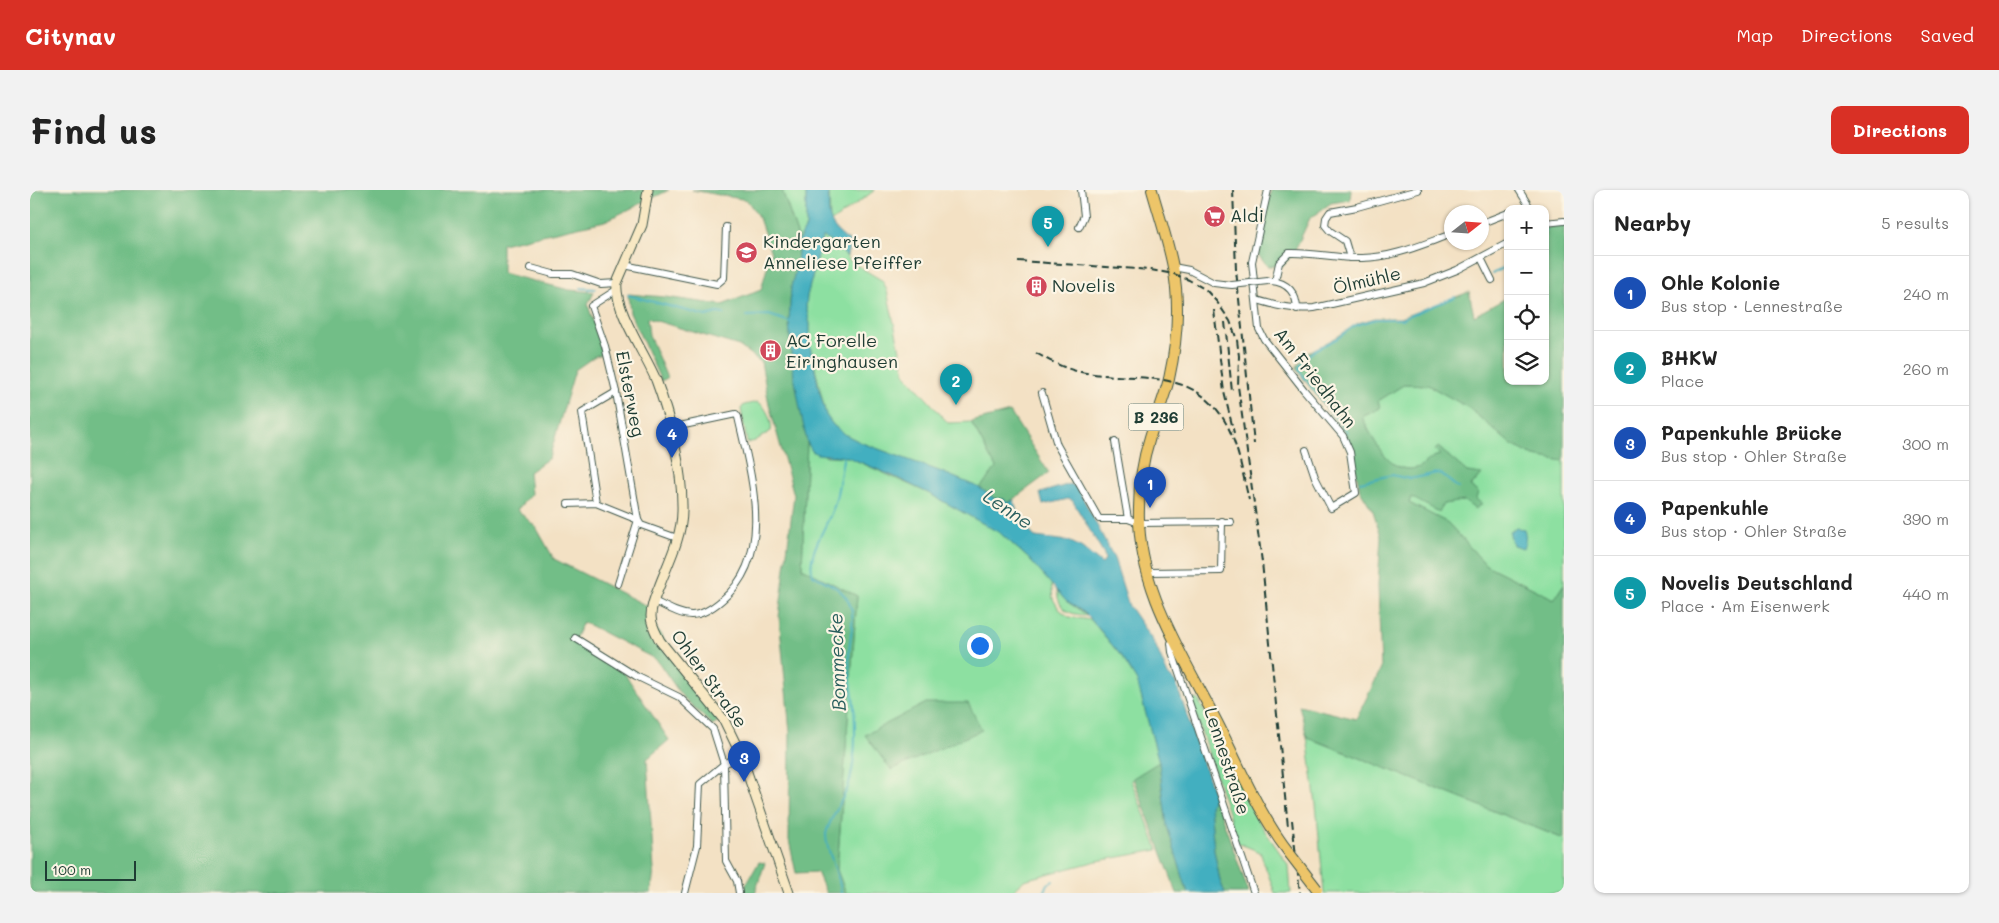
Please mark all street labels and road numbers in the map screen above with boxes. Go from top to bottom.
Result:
street label: Ölmühle [1331,261,1403,299]
street label: Am Friedhahn [1269,322,1363,433]
street label: Elsterweg [611,349,651,439]
road number: B 236 [1128,403,1184,430]
street label: Ohler Straße [666,625,754,732]
street label: Lennestraße [1199,704,1257,817]

